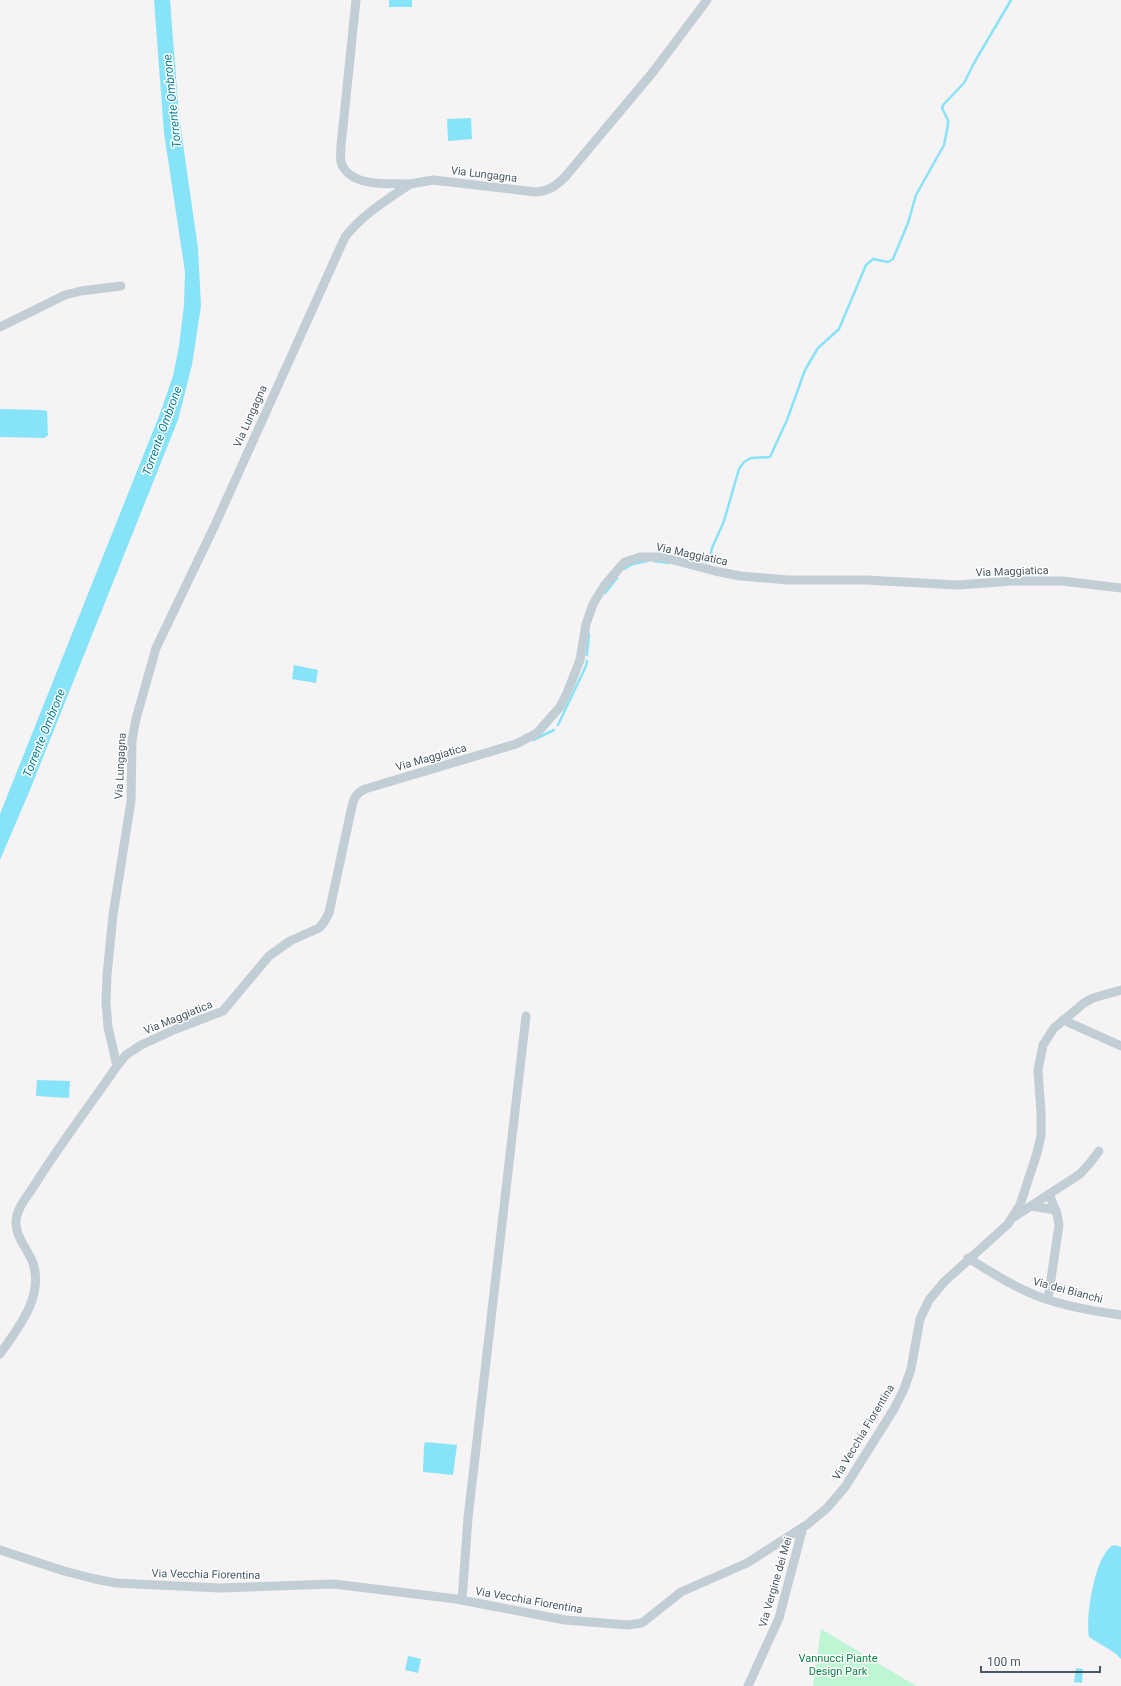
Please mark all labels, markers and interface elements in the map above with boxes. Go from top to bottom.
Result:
water label: Torrente Ombrone [160,53,184,149]
street label: Via Lungagna [450,164,518,185]
street label: Via Lungagna [231,383,270,449]
water label: Torrente Ombrone [139,384,185,478]
street label: Via Maggiatica [655,541,729,568]
street label: Via Maggiatica [975,564,1049,579]
water label: Torrente Ombrone [20,687,68,779]
street label: Via Lungagna [112,732,129,800]
street label: Via Maggiatica [394,741,468,774]
street label: Via Maggiatica [142,998,214,1037]
street label: Via dei Bianchi [1031,1275,1104,1306]
street label: Via Vecchia Fiorentina [830,1382,897,1482]
street label: Via Vergine dei Mei [756,1535,795,1629]
street label: Via Vecchia Fiorentina [151,1567,261,1582]
street label: Via Vecchia Fiorentina [474,1585,584,1616]
scale bar [981,1648,1100,1674]
park label: Vannucci Piante Design Park [799,1652,878,1678]
text: 100 m [987,1655,1021,1669]

